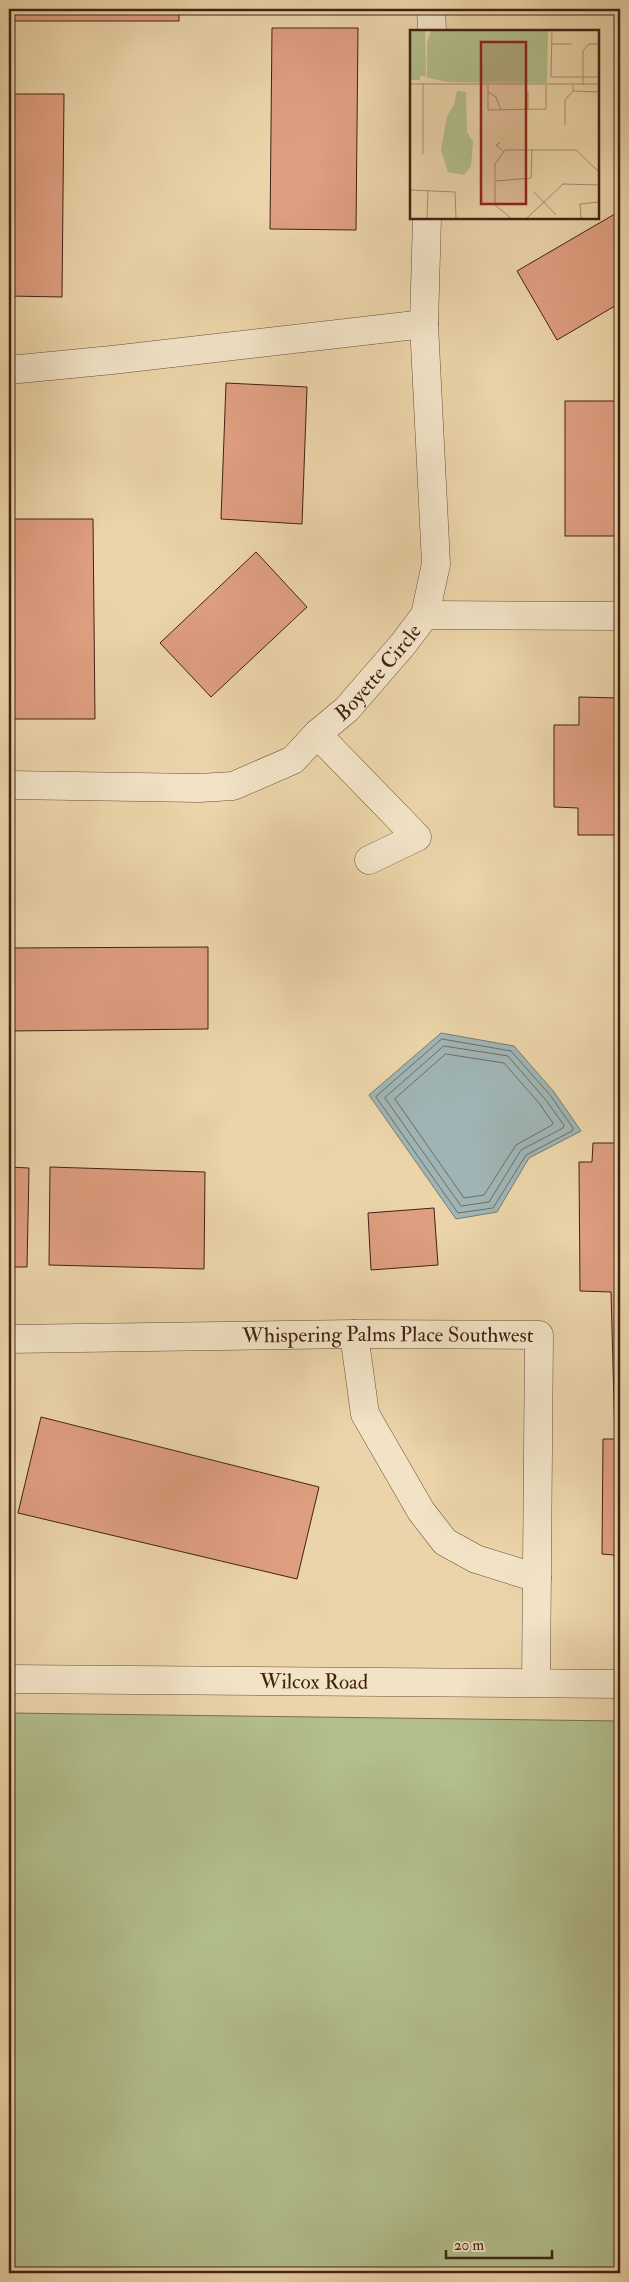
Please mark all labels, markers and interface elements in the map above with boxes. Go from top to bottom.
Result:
inset map [410,30,599,219]
street label: Boyette Circle [330,618,428,727]
street label: Whispering Palms Place Southwest [241,1321,534,1350]
street label: Wilcox Road [259,1668,369,1696]
scale bar [446,2227,553,2259]
text: 20 m [454,2236,484,2255]

